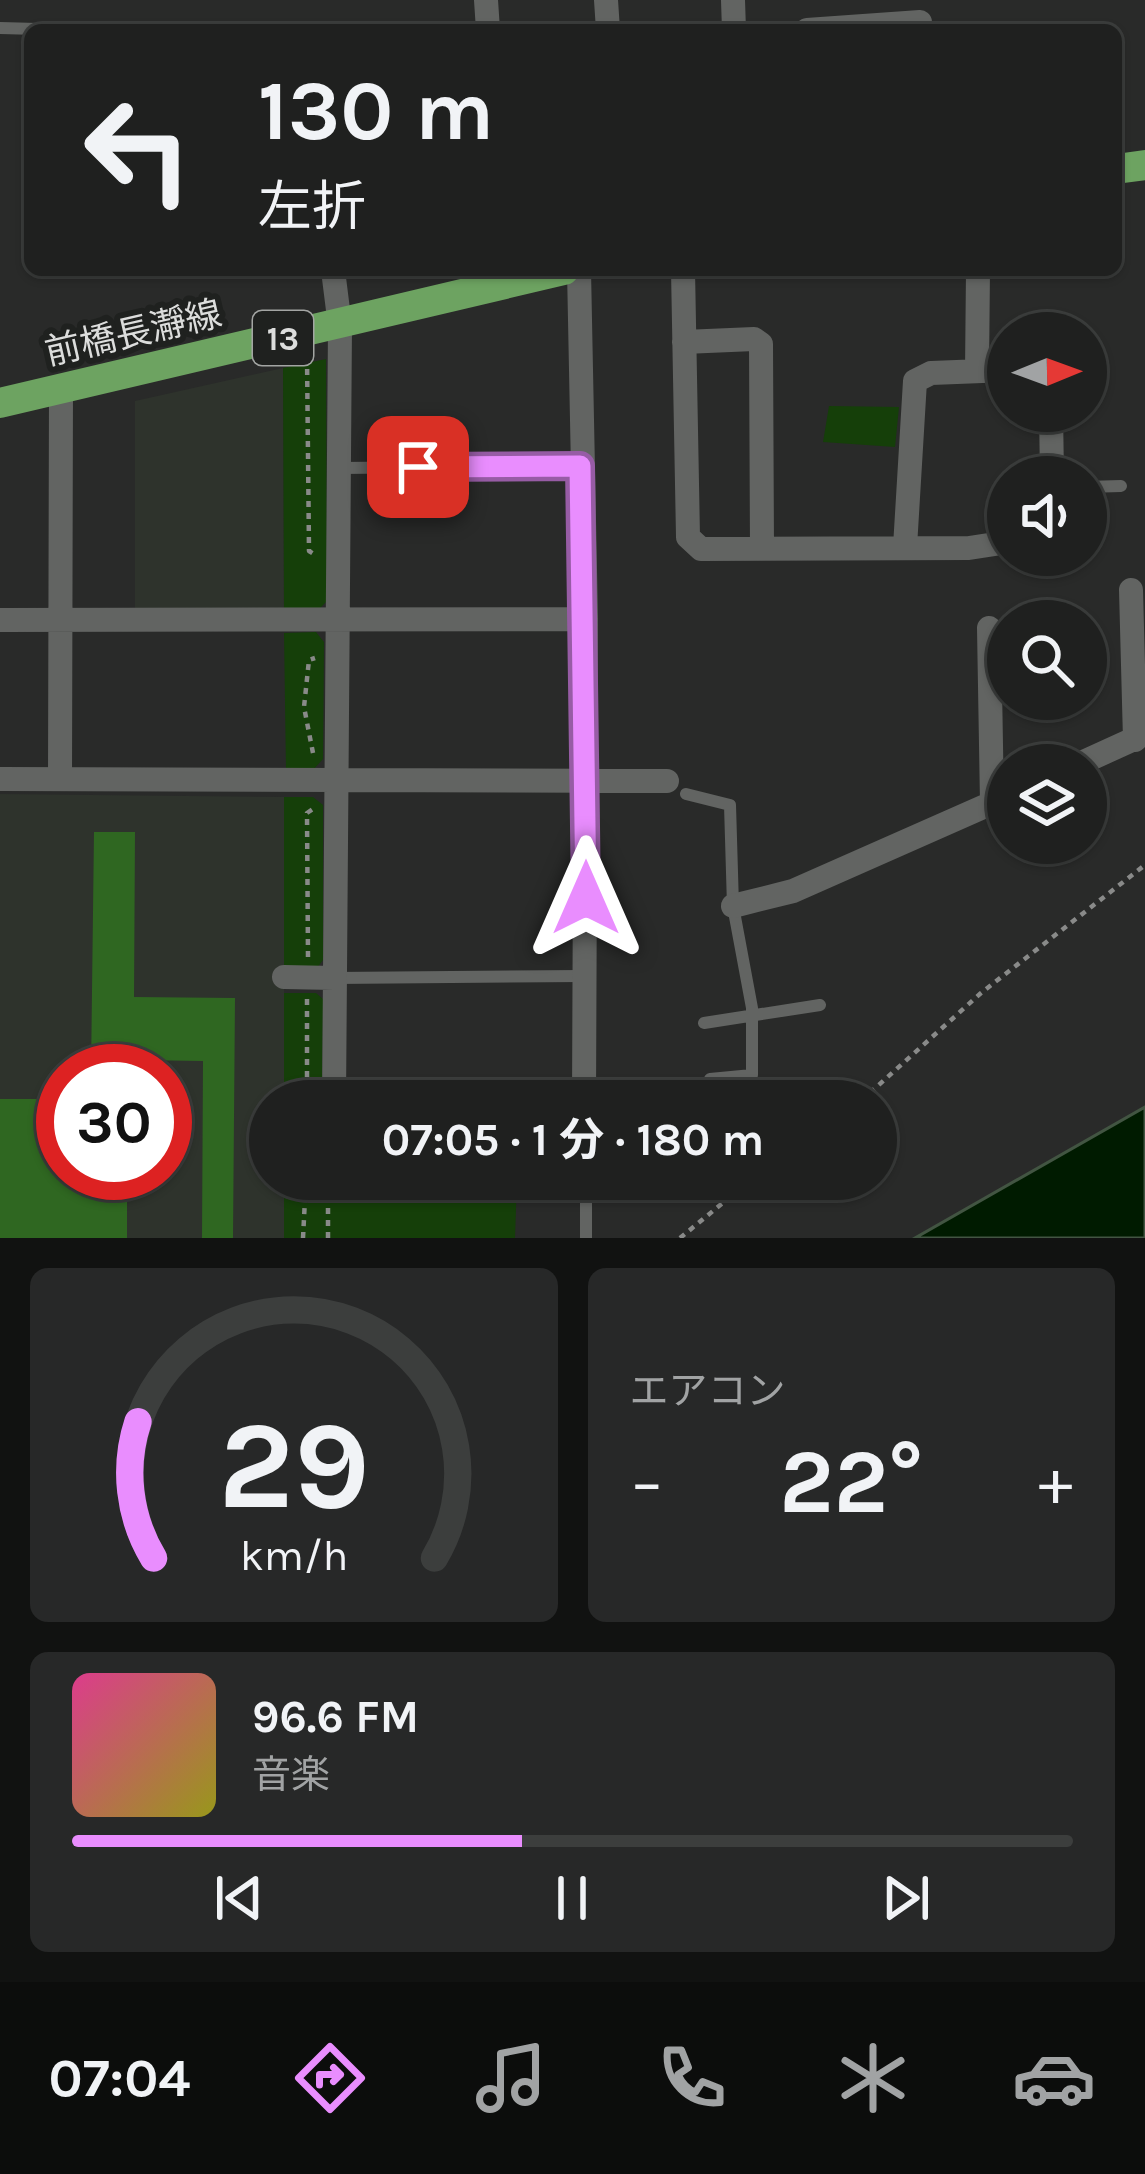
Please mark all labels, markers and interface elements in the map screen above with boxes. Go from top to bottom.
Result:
text: 130 m [258,62,494,160]
icon: left [60,72,216,228]
text: 左折 [258,175,366,239]
street label: 前橋長瀞線 [41,292,226,374]
road number: 13 [253,311,313,365]
north arrow [987,312,1107,432]
map controls [987,312,1107,864]
pin [367,416,469,518]
icon: arrive [385,434,451,500]
button: sound [987,456,1107,576]
button: search [987,600,1107,720]
button: layers [987,744,1107,864]
position arrow [523,835,649,961]
speed limit sign: 30 [36,1044,192,1200]
text: 07:05 · 1 分 · 180 m [382,1114,764,1166]
text: エアコン [630,1368,786,1414]
text: 29 [218,1393,370,1538]
text: 22° [779,1429,923,1535]
text: − [630,1443,664,1521]
text: + [1038,1443,1073,1521]
text: km/h [239,1531,348,1581]
text: 96.6 FM [252,1691,419,1743]
text: 音楽 [252,1752,330,1798]
icon: previous [206,1865,272,1931]
icon: pause [539,1865,605,1931]
icon: next [873,1865,939,1931]
icon: directions [288,2036,372,2120]
icon: music [469,2036,553,2120]
icon: phone [650,2036,734,2120]
icon: climate [831,2036,915,2120]
icon: car [1012,2036,1096,2120]
text: 07:04 [49,2046,190,2110]

